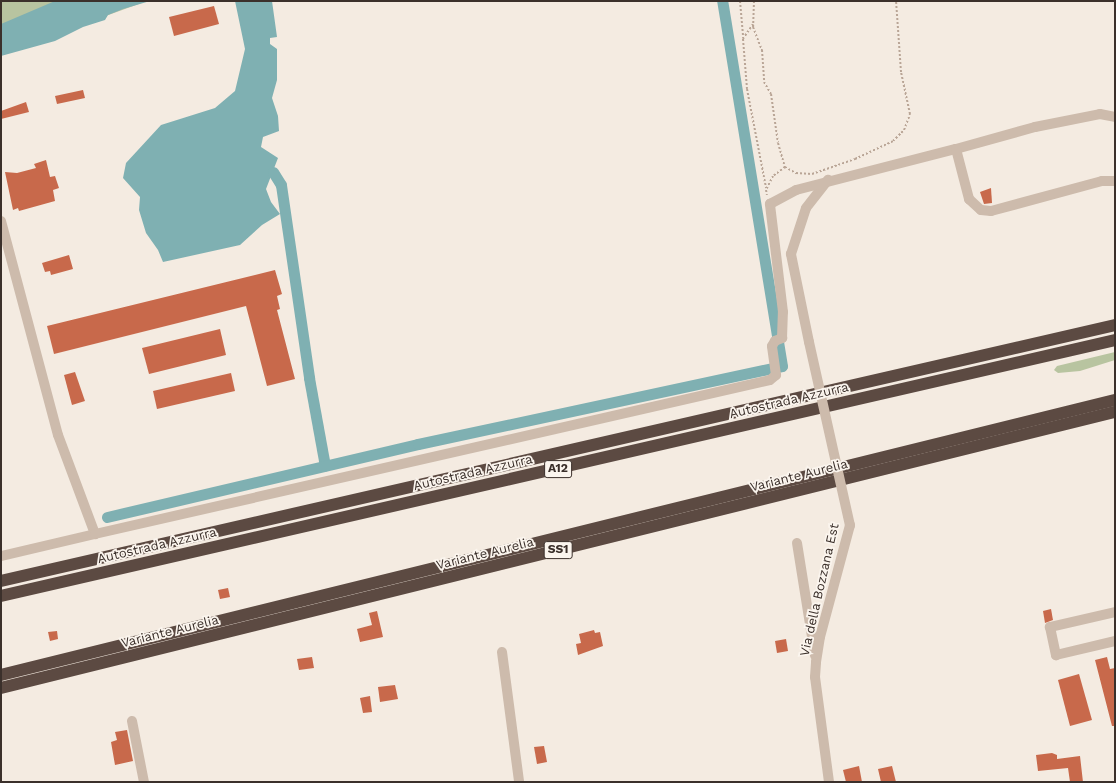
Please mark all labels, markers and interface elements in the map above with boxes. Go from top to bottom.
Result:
street label: Autostrada Azzurra [727,380,851,422]
street label: Autostrada Azzurra [411,452,535,494]
street label: Variante Aurelia [748,456,850,496]
road number: A12 [544,459,572,479]
street label: Via della Bozzana Est [797,522,843,658]
street label: Autostrada Azzurra [95,525,219,567]
street label: Variante Aurelia [434,534,536,574]
road number: SS1 [543,540,573,560]
street label: Variante Aurelia [119,612,221,652]

